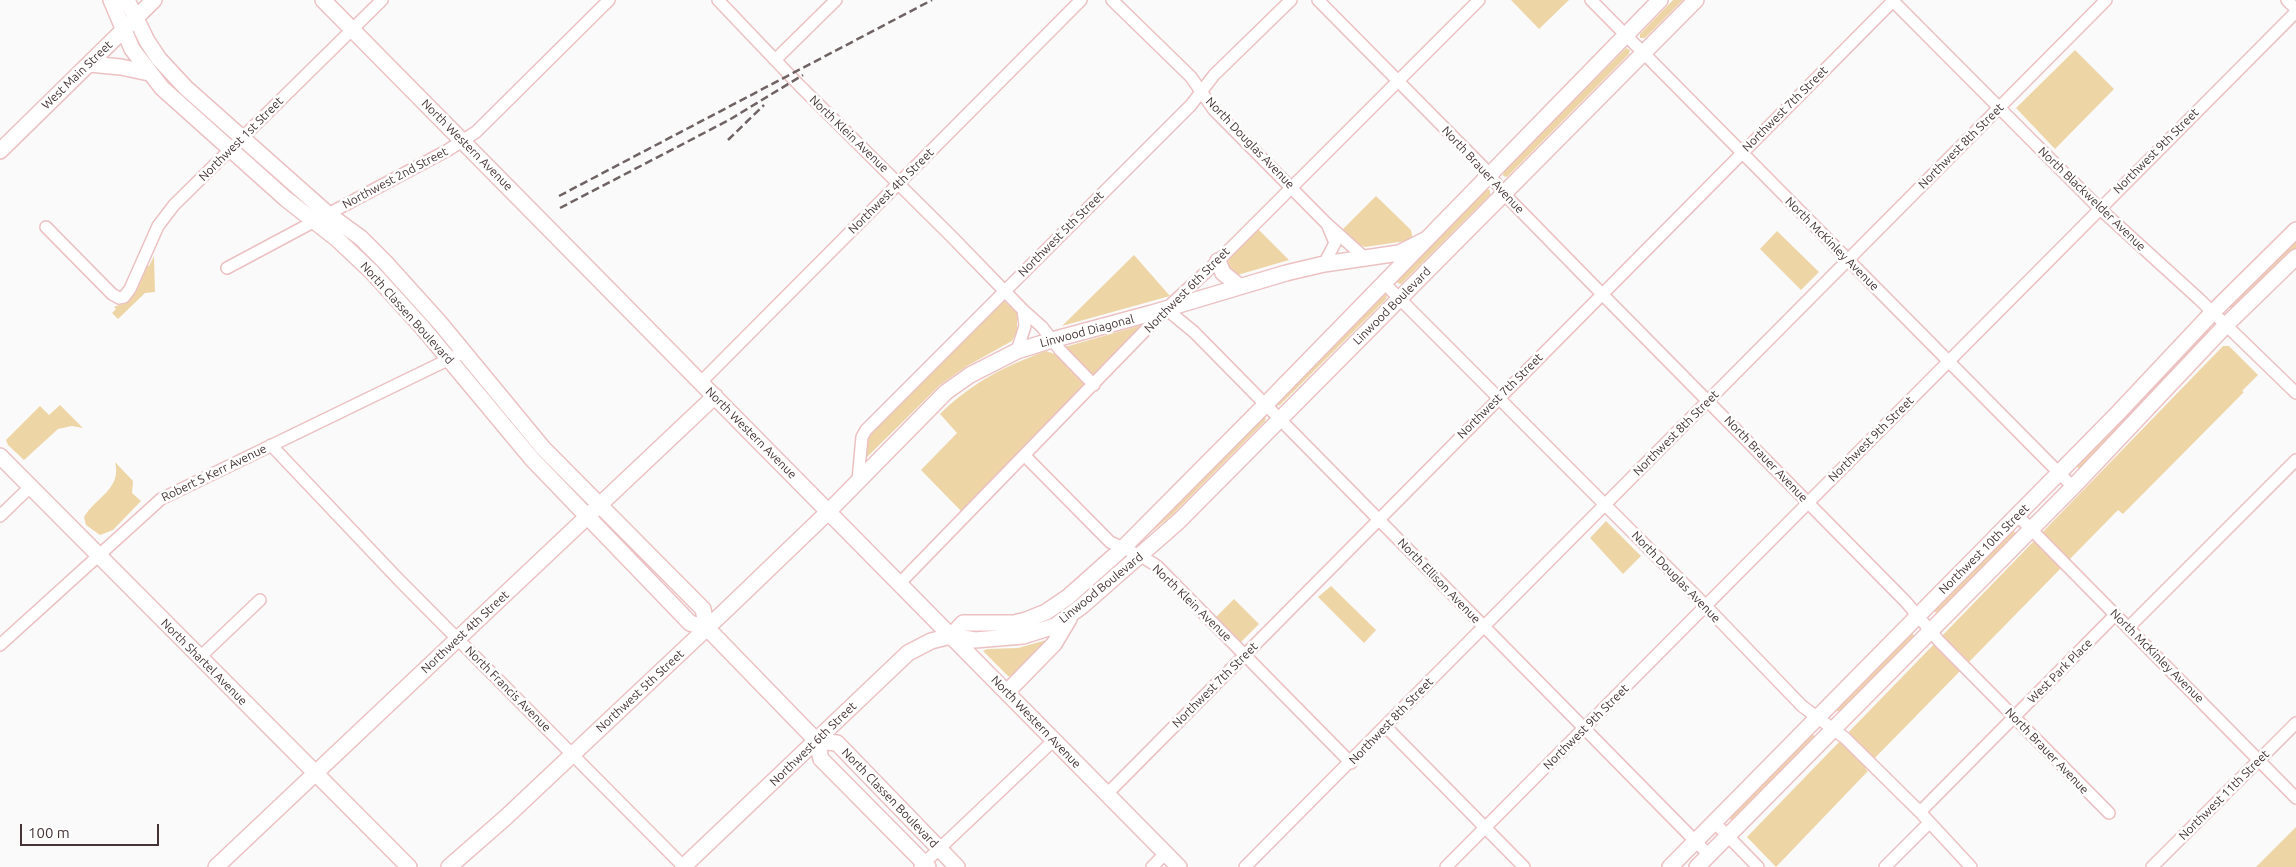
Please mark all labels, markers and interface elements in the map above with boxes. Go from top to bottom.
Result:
street label: West Main Street [39,38,115,112]
street label: Northwest 7th Street [1739,63,1831,155]
street label: North Klein Avenue [806,93,892,175]
street label: Northwest 1st Street [196,94,286,184]
street label: North Douglas Avenue [1203,94,1297,192]
street label: North Western Avenue [418,96,516,194]
street label: Northwest 8th Street [1915,100,2007,192]
street label: Northwest 9th Street [2110,105,2202,197]
street label: North Brauer Avenue [1439,123,1527,217]
street label: Northwest 2nd Street [340,144,450,212]
street label: North Blackwelder Avenue [2035,144,2149,254]
street label: Northwest 4th Street [845,145,937,237]
street label: Northwest 5th Street [1015,188,1107,280]
street label: North McKinley Avenue [1782,194,1882,294]
street label: Northwest 6th Street [1141,244,1233,336]
street label: North Classen Boulevard [357,259,457,367]
street label: Linwood Boulevard [1350,264,1434,348]
street label: Linwood Diagonal [1038,312,1136,350]
street label: Northwest 7th Street [1454,350,1546,442]
street label: North Western Avenue [702,384,800,482]
street label: Northwest 8th Street [1630,387,1722,479]
street label: Northwest 9th Street [1825,393,1917,485]
street label: North Brauer Avenue [1721,413,1811,505]
street label: Robert S Kerr Avenue [159,441,269,505]
street label: Northwest 10th Street [1936,501,2032,597]
street label: North Douglas Avenue [1629,528,1723,626]
street label: North Ellison Avenue [1395,535,1483,627]
street label: Linwood Boulevard [1056,550,1146,626]
street label: North Klein Avenue [1149,562,1235,644]
street label: Northwest 4th Street [418,588,512,676]
street label: North McKinley Avenue [2107,606,2207,706]
street label: North Shartel Avenue [158,616,250,708]
street label: West Park Place [2025,636,2095,706]
street label: Northwest 7th Street [1169,639,1261,731]
street label: North Francis Avenue [462,643,554,735]
street label: Northwest 5th Street [593,647,687,735]
street label: North Western Avenue [988,673,1084,771]
street label: Northwest 8th Street [1346,675,1436,767]
street label: Northwest 9th Street [1540,681,1632,773]
street label: Northwest 6th Street [767,699,859,789]
street label: North Brauer Avenue [2002,705,2092,797]
street label: North Classen Boulevard [839,745,941,851]
street label: Northwest 11th Street [2176,747,2272,843]
scale bar [22,814,161,846]
text: 100 m [28,824,70,841]

